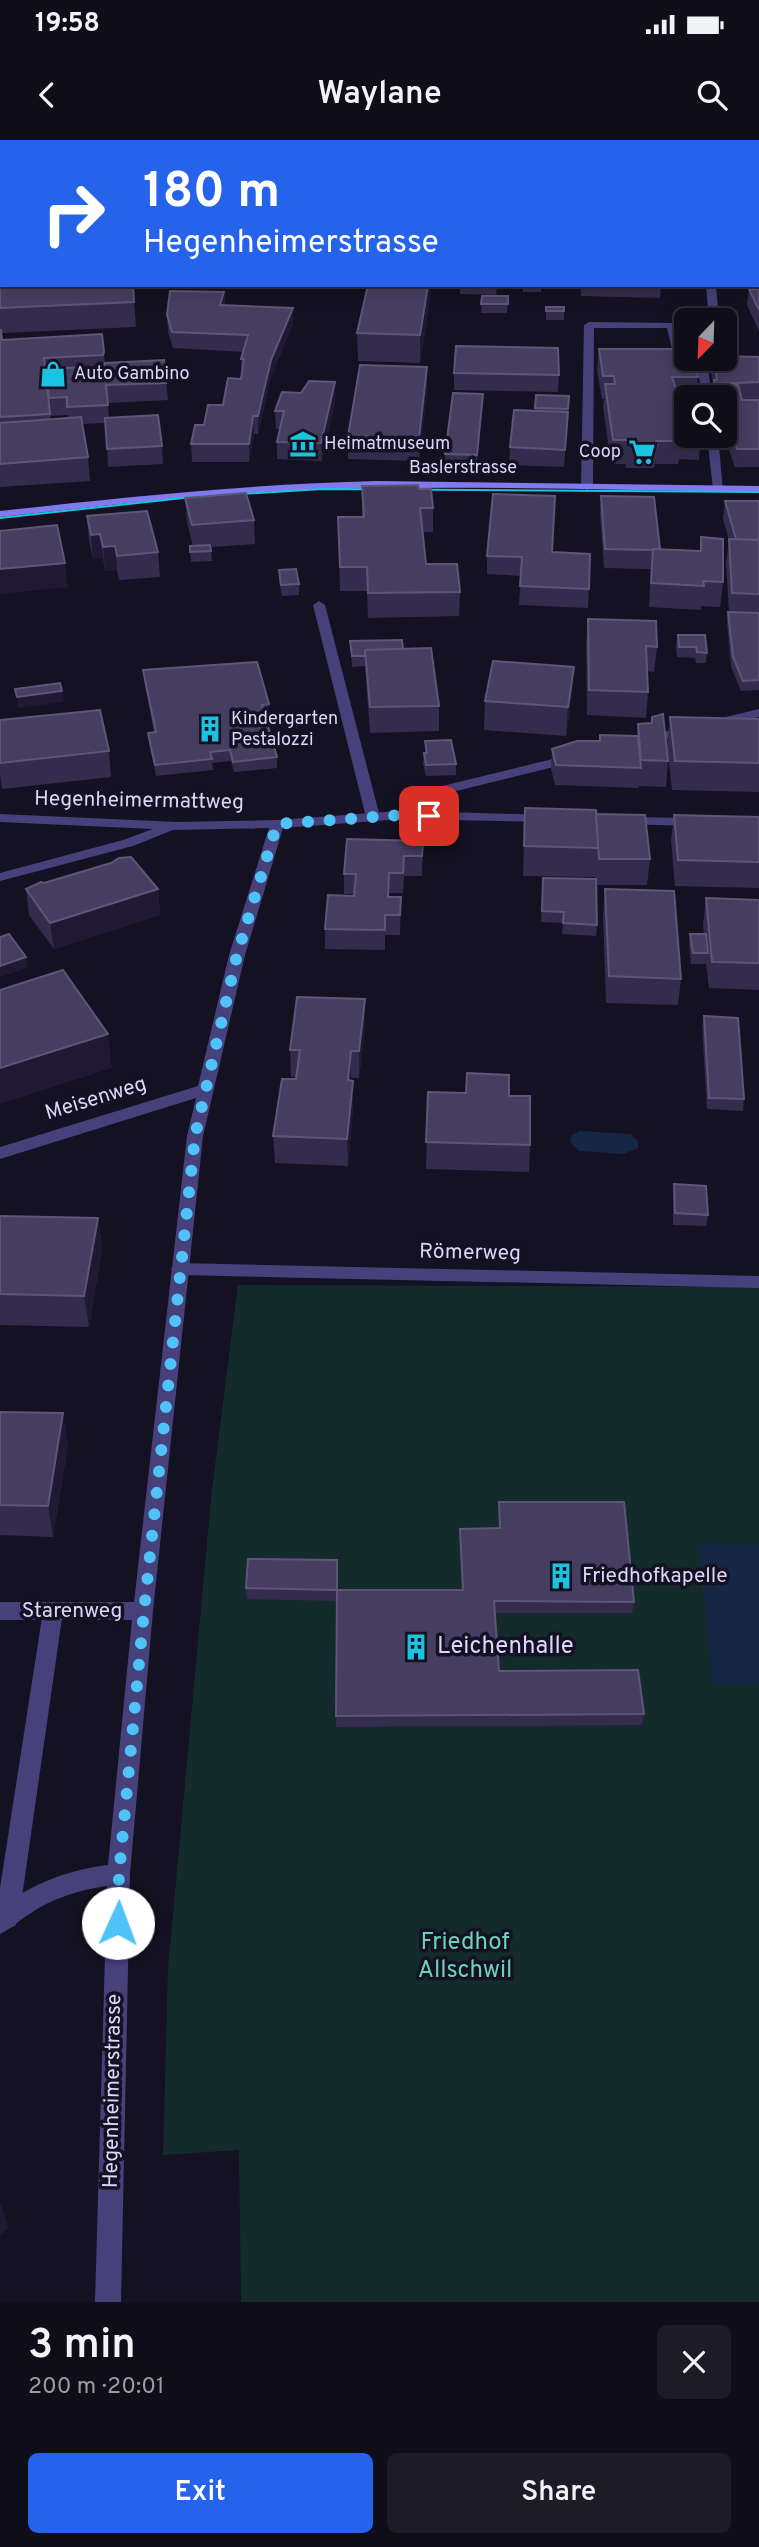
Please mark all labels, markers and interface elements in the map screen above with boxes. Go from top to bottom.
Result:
text: 19:58 [35,8,100,41]
text: Waylane [317,75,442,115]
icon: back [28,76,66,114]
icon: search [693,76,731,114]
text: 180 m [143,163,280,225]
icon: right [28,168,119,259]
text: Hegenheimerstrasse [143,224,439,264]
north arrow [674,308,737,371]
map controls [674,308,737,448]
shop icon: Auto Gambino [38,359,68,389]
place label: Auto Gambino [74,363,190,386]
button: search [674,385,737,448]
museum icon: Heimatmuseum [288,429,318,459]
place label: Heimatmuseum [324,433,450,456]
supermarket icon: Coop [627,437,657,467]
place label: Coop [579,441,621,464]
street label: Baslerstrasse [409,457,517,480]
place label: Kindergarten Pestalozzi [231,708,338,752]
building icon: Kindergarten Pestalozzi [195,714,225,744]
street label: Hegenheimermattweg [34,786,244,816]
pin [399,786,459,846]
icon: arrive [410,797,448,835]
street label: Meisenweg [42,1071,150,1127]
street label: Römerweg [419,1239,521,1267]
building icon: Friedhofkapelle [546,1561,576,1591]
place label: Friedhofkapelle [582,1563,728,1590]
street label: Starenweg [22,1598,122,1625]
building icon: Leichenhalle [401,1632,431,1662]
place label: Leichenhalle [437,1632,574,1662]
position arrow [81,1886,155,1960]
park label: Friedhof Allschwil [418,1928,512,1986]
street label: Hegenheimerstrasse [98,1994,128,2188]
text: 3 min [28,2320,136,2373]
button: close [657,2325,731,2399]
text: 200 m · 20:01 [28,2373,164,2402]
button: Exit [28,2453,373,2533]
button: Share [387,2453,731,2533]

